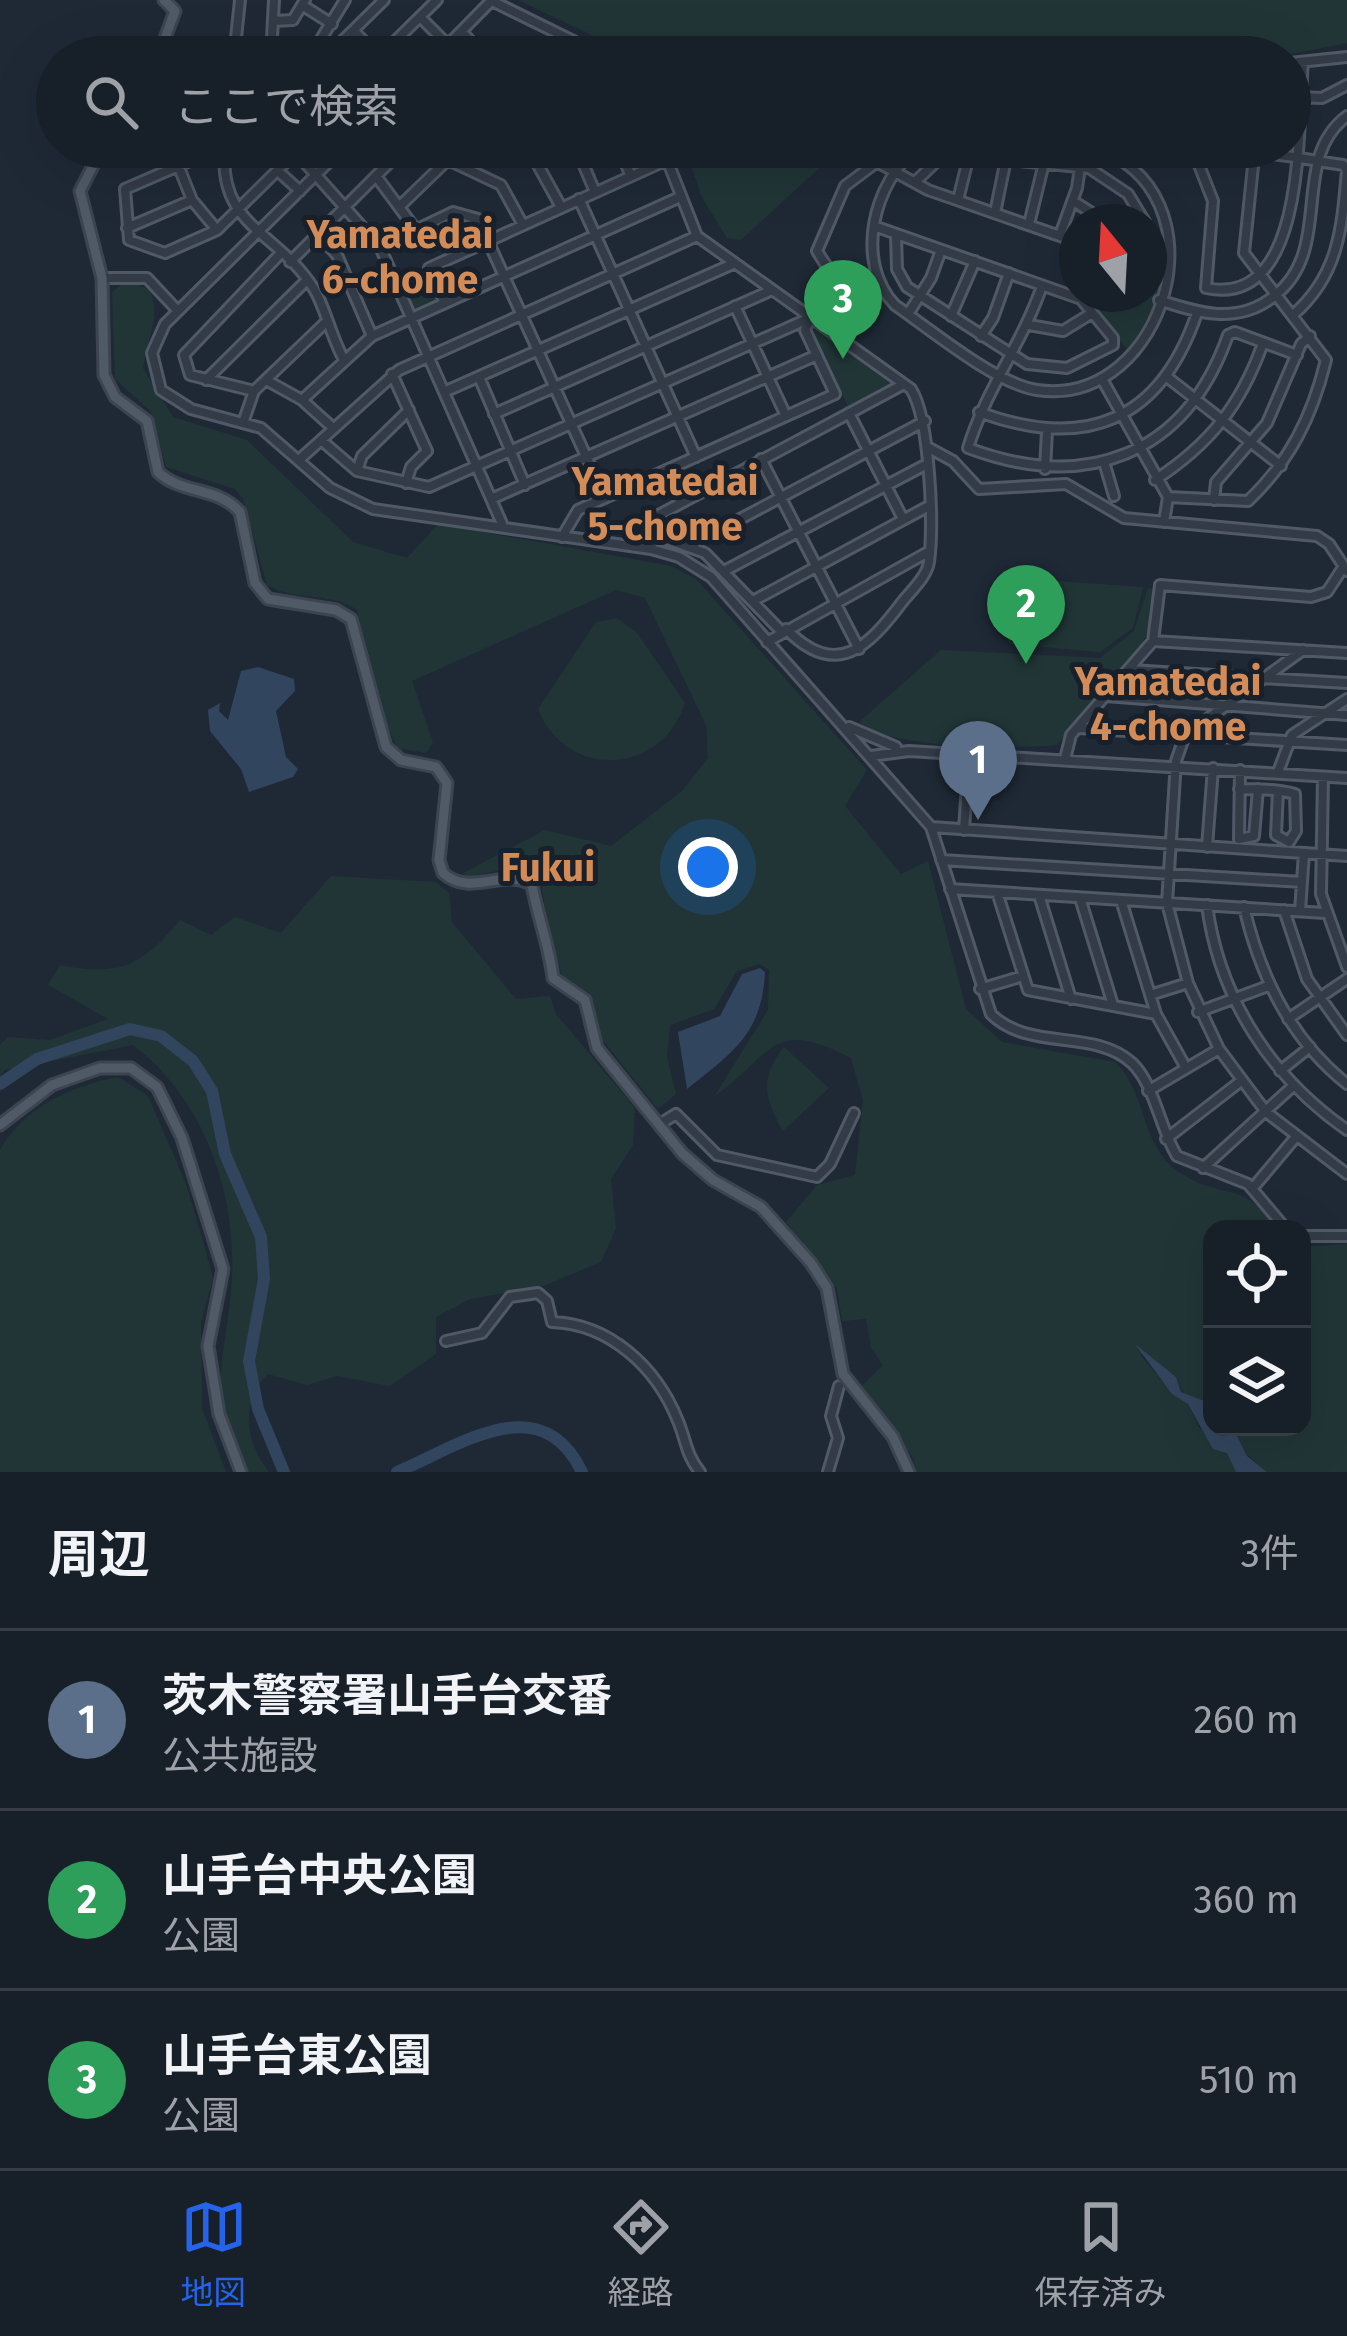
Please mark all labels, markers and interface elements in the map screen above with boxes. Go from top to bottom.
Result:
search box [36,36,1311,168]
icon: search [78,69,144,135]
text: ここで検索 [174,80,399,134]
north arrow [1059,204,1167,312]
district label: Yamatedai 6-chome [305,212,494,303]
pin: 3 [804,260,882,359]
district label: Yamatedai 5-chome [570,459,759,550]
pin: 2 [987,565,1065,664]
district label: Yamatedai 4-chome [1073,659,1262,750]
pin: 1 [939,721,1017,820]
your location [678,837,738,897]
district label: Fukui [501,845,595,891]
map controls [1203,1220,1311,1436]
button: locate [1203,1220,1311,1328]
button: layers [1203,1328,1311,1436]
text: 周辺 [48,1524,150,1586]
text: 3件 [1241,1531,1299,1577]
text: 茨木警察署山手台交番 [162,1669,612,1723]
text: 1 [78,1697,96,1743]
text: 260 m [1193,1697,1299,1743]
text: 公共施設 [162,1733,318,1779]
text: 山手台中央公園 [162,1849,477,1903]
text: 2 [77,1877,97,1923]
text: 360 m [1193,1877,1299,1923]
text: 公園 [162,1913,240,1959]
text: 山手台東公園 [162,2029,432,2083]
text: 3 [77,2057,97,2103]
text: 510 m [1199,2057,1299,2103]
text: 公園 [162,2093,240,2139]
tab: 地図 [181,2194,247,2314]
tab: 経路 [608,2194,674,2314]
tab: 保存済み [1035,2194,1167,2314]

